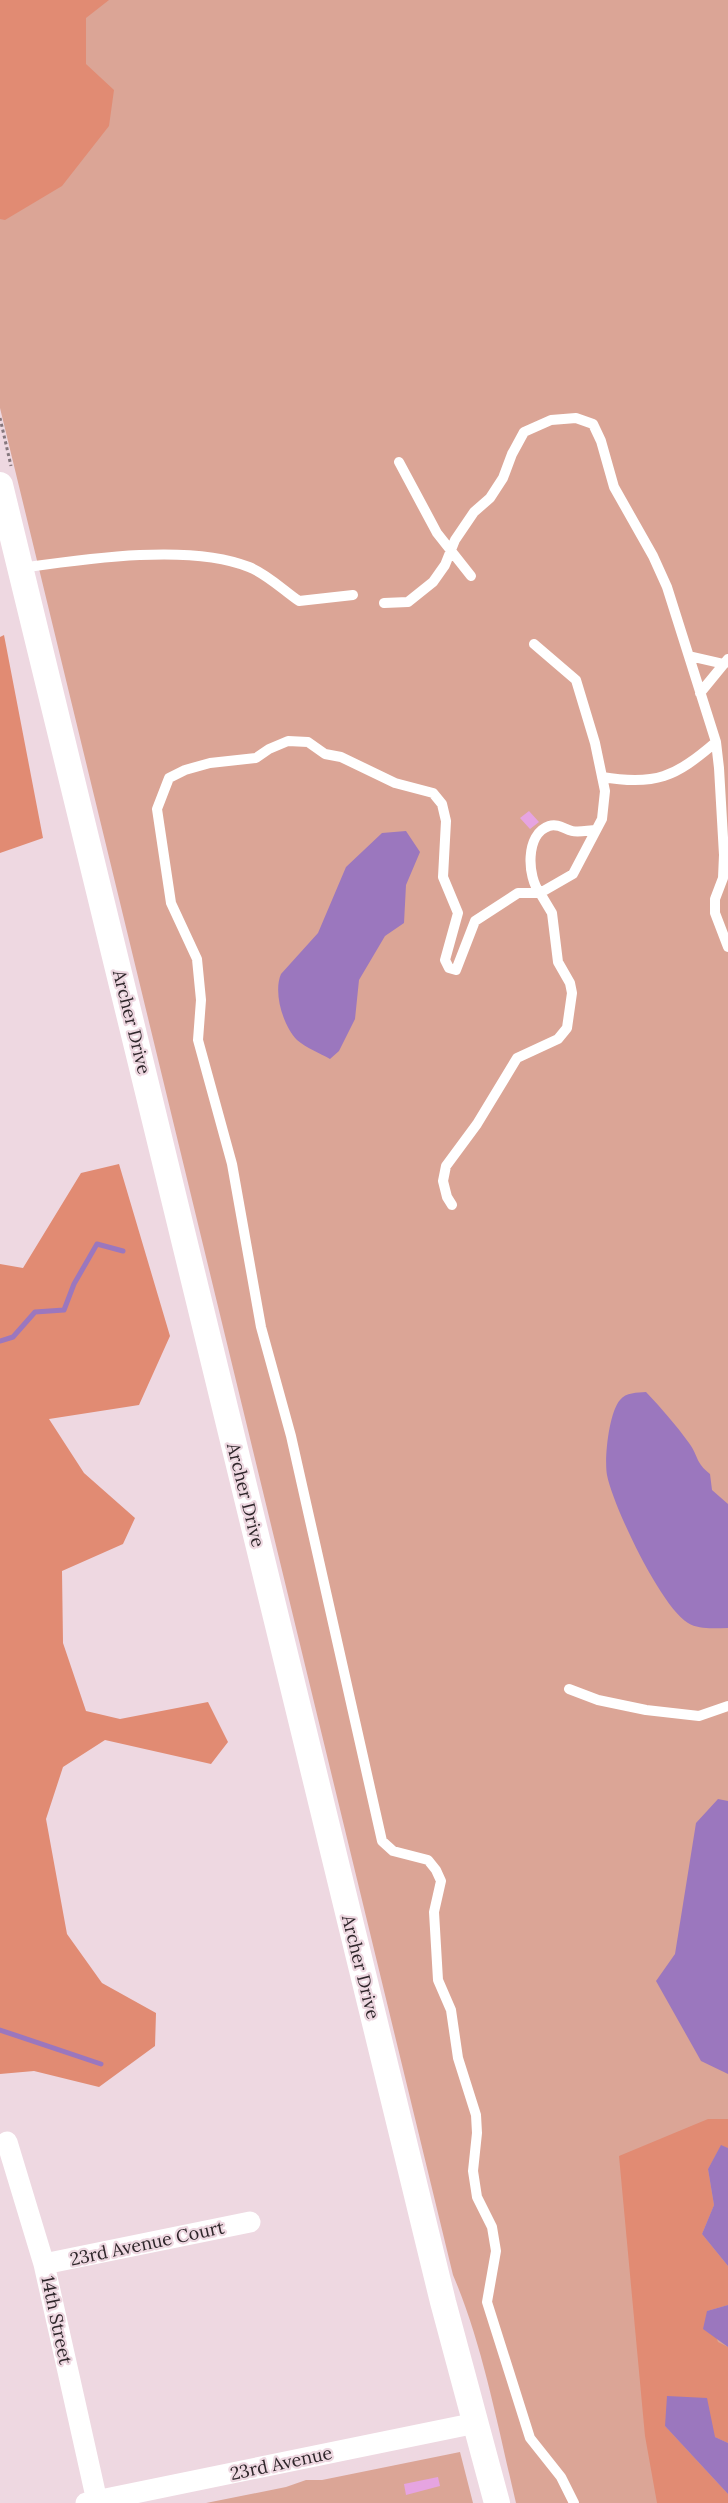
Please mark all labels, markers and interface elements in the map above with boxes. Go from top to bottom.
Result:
street label: Archer Drive [108,967,156,1077]
street label: Archer Drive [222,1440,270,1550]
street label: Archer Drive [337,1912,385,2022]
street label: 23rd Avenue Court [68,2215,226,2271]
street label: 14th Street [36,2274,78,2366]
street label: 23rd Avenue [228,2441,334,2485]

